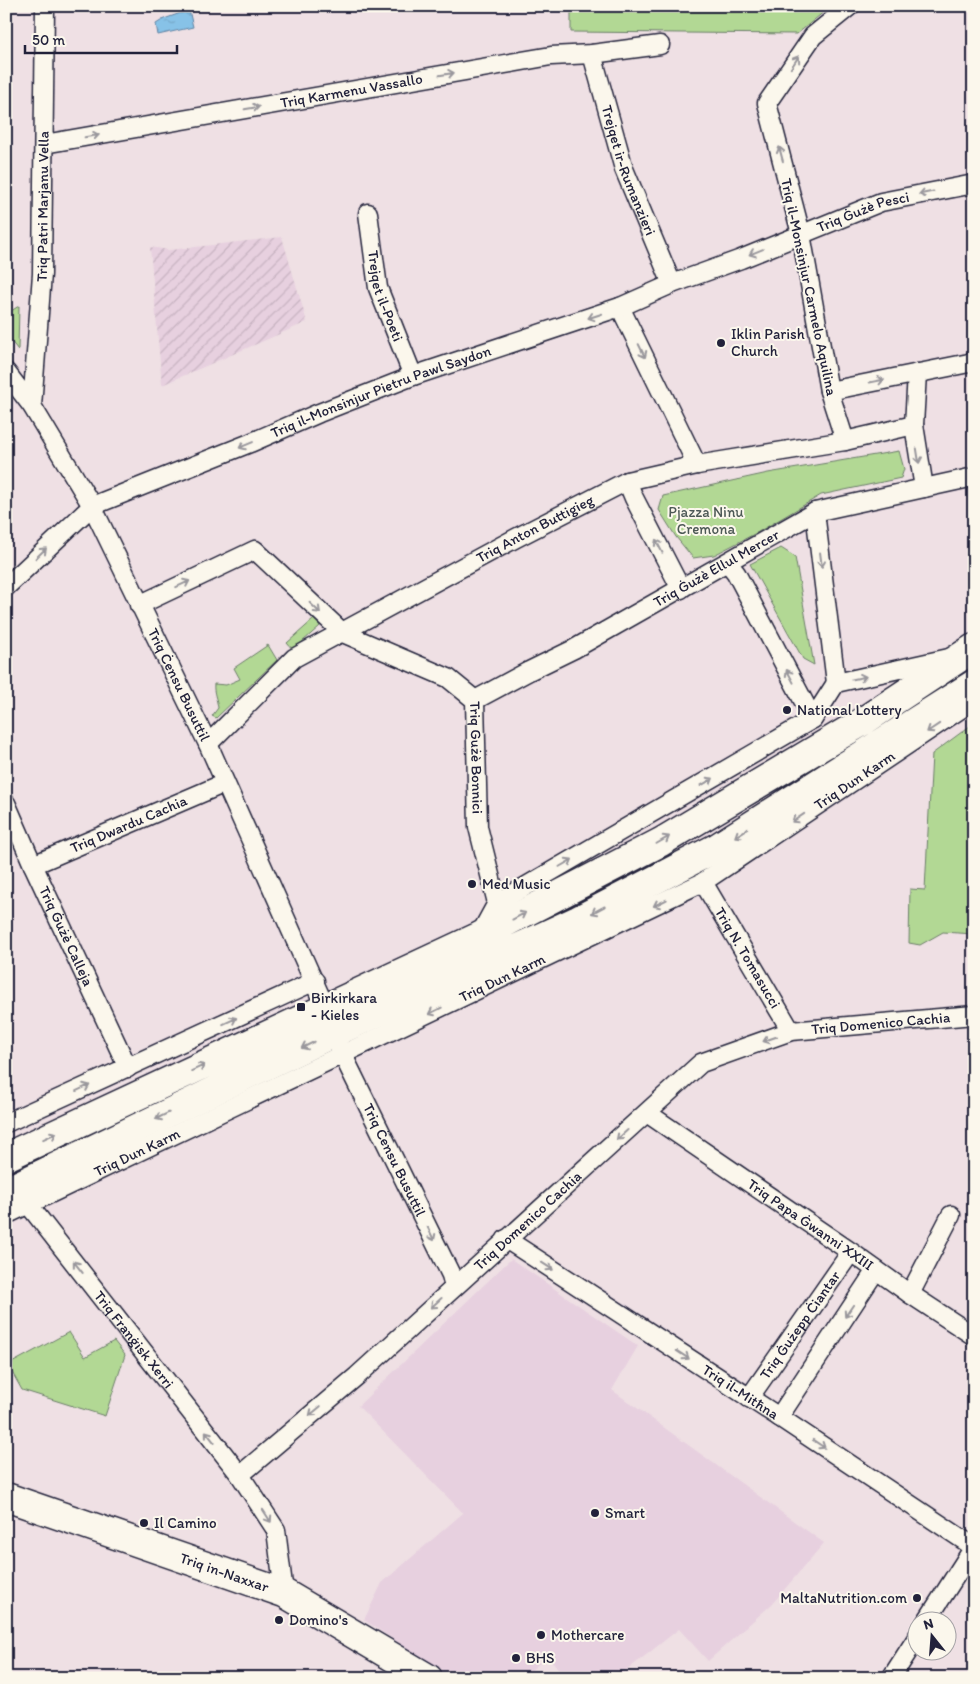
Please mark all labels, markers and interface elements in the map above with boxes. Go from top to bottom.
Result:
scale bar [25,22,178,54]
text: 50 m [32,31,65,49]
one-way arrow [790,56,800,70]
street label: Triq Karmenu Vassallo [279,69,424,112]
one-way arrow [439,69,455,79]
one-way arrow [244,103,260,113]
street label: Trejqet ir-Rumanzieri [598,103,660,238]
street label: Triq Patri Marjanu Vella [32,130,53,282]
one-way arrow [84,131,100,141]
one-way arrow [776,147,785,163]
street label: Triq il-Monsinjur Carmelo Aquilina [777,177,841,398]
street label: Triq Ġużè Pesci [814,188,911,236]
one-way arrow [918,189,934,198]
one-way arrow [749,248,764,258]
street label: Trejqet il-Poeti [364,249,407,344]
one-way arrow [588,312,603,321]
place label: Iklin Parish Church [731,325,805,360]
marker: Iklin Parish Church [715,337,727,349]
street label: Triq il-Monsinjur Pietru Pawl Saydon [268,341,494,442]
one-way arrow [638,343,647,358]
one-way arrow [868,376,884,385]
one-way arrow [239,440,254,450]
one-way arrow [914,448,924,464]
street label: Triq Anton Buttigieg [473,491,597,567]
park label: Pjazza Ninu Cremona [668,503,744,538]
street label: Triq Ġużè Ellul Mercer [650,525,782,611]
one-way arrow [654,539,663,554]
one-way arrow [35,547,48,559]
one-way arrow [816,552,826,568]
one-way arrow [175,578,190,588]
one-way arrow [309,601,321,614]
street label: Triq Ċensu Busuttil [144,625,214,745]
one-way arrow [785,669,795,683]
one-way arrow [851,673,867,682]
street label: Triq Gużè Bonnici [466,701,487,814]
place label: National Lottery [797,701,902,719]
marker: National Lottery [781,704,793,716]
one-way arrow [927,723,941,733]
street label: Triq Dun Karm [811,747,898,814]
one-way arrow [699,777,713,787]
street label: Triq Dwardu Cachia [67,791,190,857]
one-way arrow [792,813,806,823]
one-way arrow [734,828,748,838]
one-way arrow [655,835,669,845]
one-way arrow [559,858,573,868]
place label: Med Music [482,875,550,893]
marker: Med Music [466,878,478,890]
street label: Triq Ġużè Calleja [35,883,98,989]
one-way arrow [653,899,668,908]
street label: Triq N. Tomasucci [711,904,785,1012]
one-way arrow [591,906,606,915]
one-way arrow [511,911,526,920]
street label: Triq Dun Karm [456,950,548,1006]
place label: Birkirkara - Kieles [311,989,377,1024]
marker: Birkirkara - Kieles [295,1001,307,1013]
one-way arrow [427,1006,442,1016]
street label: Triq Domenico Cachia [811,1008,952,1038]
one-way arrow [222,1015,237,1025]
one-way arrow [762,1035,778,1044]
one-way arrow [301,1041,316,1050]
one-way arrow [190,1062,205,1072]
one-way arrow [75,1083,90,1093]
street label: Triq Ċensu Busuttil [359,1100,430,1220]
one-way arrow [154,1111,169,1121]
street label: Triq Dun Karm [91,1124,183,1181]
one-way arrow [615,1129,628,1141]
one-way arrow [43,1131,58,1141]
street label: Triq Domenico Cachia [470,1167,586,1274]
street label: Triq Papa Ġwanni XXIII [744,1175,877,1274]
one-way arrow [426,1227,436,1242]
one-way arrow [72,1261,83,1274]
one-way arrow [539,1261,553,1271]
street label: Triq Ġużepp Ċiantar [756,1267,844,1383]
street label: Triq Franġisk Xerri [90,1287,178,1392]
one-way arrow [430,1297,443,1309]
one-way arrow [844,1304,854,1318]
one-way arrow [675,1350,689,1360]
street label: Triq il-Mitħna [699,1360,782,1424]
one-way arrow [309,1405,322,1416]
one-way arrow [204,1430,215,1443]
one-way arrow [811,1439,825,1449]
place label: Smart [605,1504,646,1522]
marker: Smart [589,1507,601,1519]
one-way arrow [262,1508,272,1522]
place label: Il Camino [154,1514,217,1532]
marker: Il Camino [138,1517,150,1529]
street label: Triq in-Naxxar [178,1549,271,1596]
place label: MaltaNutrition.com [780,1589,907,1607]
marker: MaltaNutrition.com [911,1592,923,1604]
place label: Domino's [289,1611,348,1629]
north arrow [908,1612,958,1662]
marker: Domino's [273,1614,285,1626]
text: N [921,1615,935,1634]
place label: Mothercare [551,1626,624,1644]
marker: Mothercare [535,1629,547,1641]
place label: BHS [526,1649,555,1667]
marker: BHS [510,1652,522,1664]

